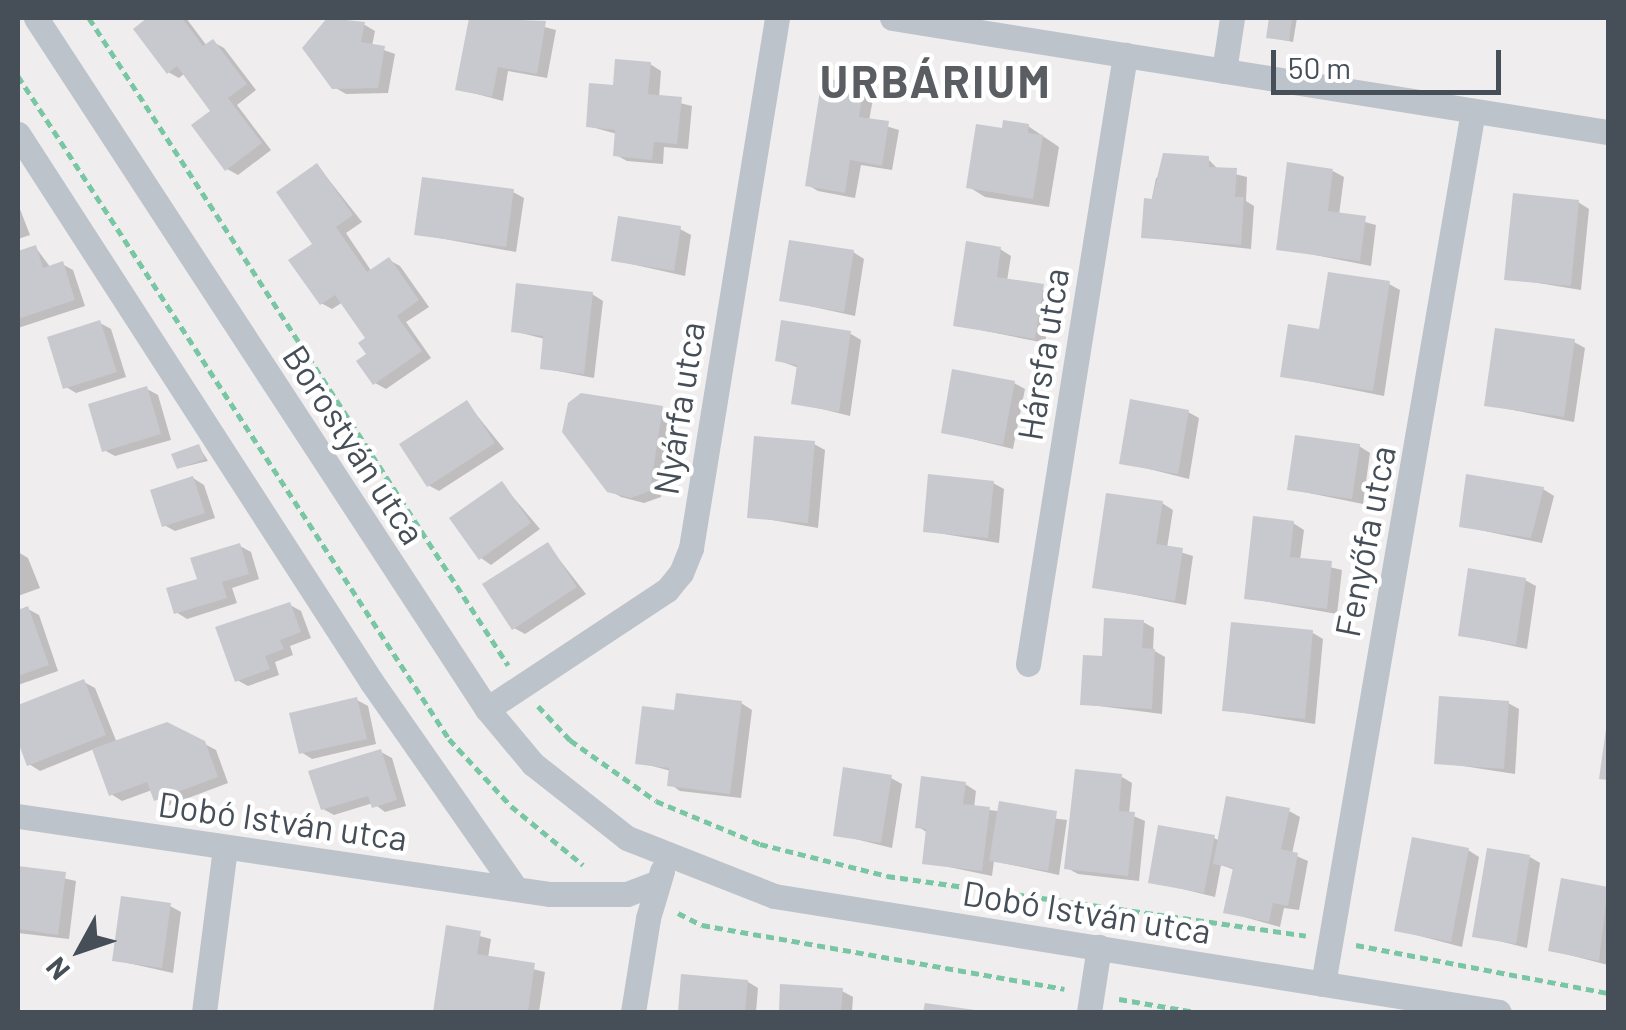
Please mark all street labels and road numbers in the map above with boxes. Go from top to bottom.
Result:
street label: Hársfa utca [1008,265,1076,443]
street label: Nyárfa utca [644,319,712,497]
street label: Borostyán utca [275,337,435,551]
street label: Fenyőfa utca [1325,442,1403,640]
street label: Dobó István utca [156,782,410,858]
street label: Dobó István utca [960,871,1214,951]

